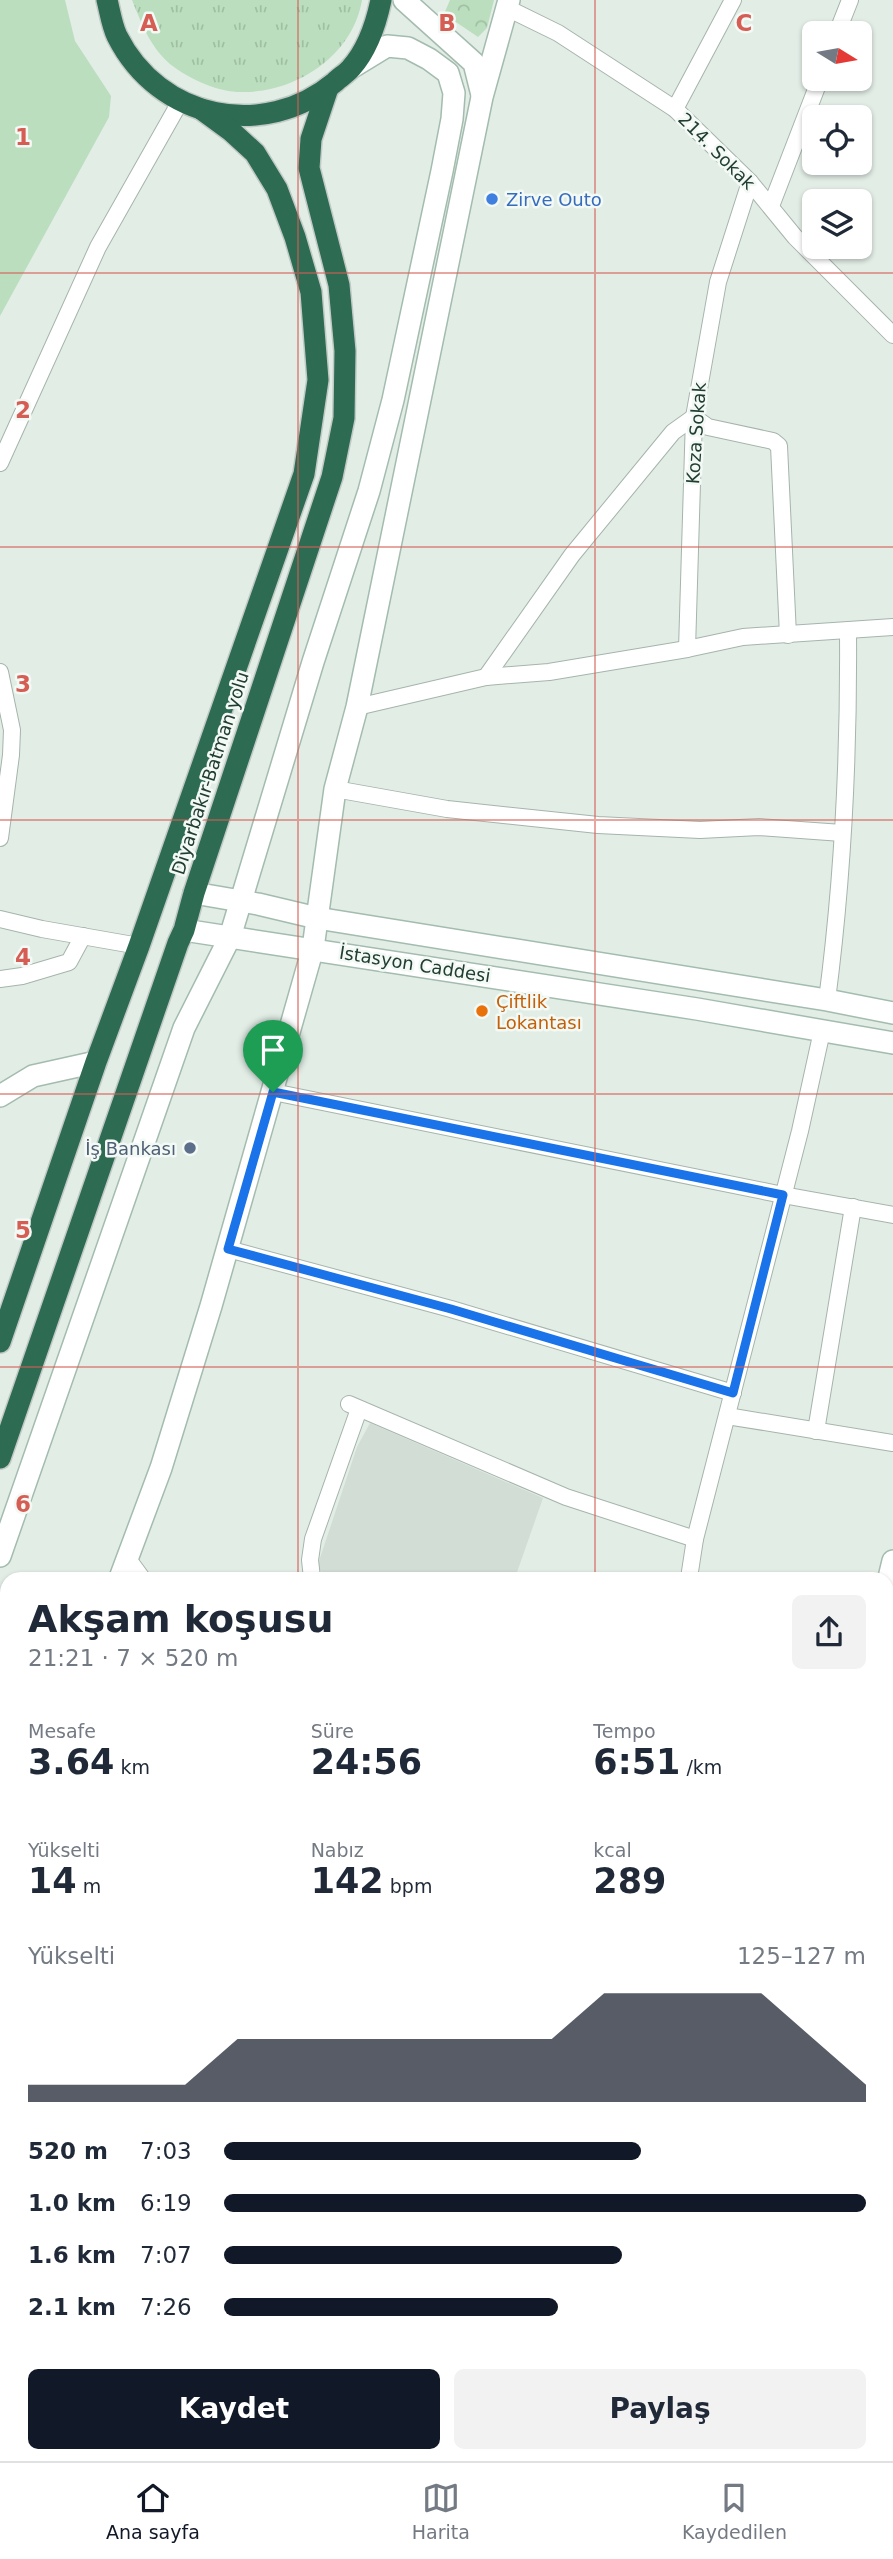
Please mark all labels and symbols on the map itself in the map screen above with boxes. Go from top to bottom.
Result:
text: A [140,10,158,36]
text: B [438,10,456,36]
text: C [736,10,752,36]
north arrow [802,21,872,91]
street label: 214. Sokak [674,108,760,194]
text: 1 [15,124,31,150]
place label: Zirve Outo [506,189,602,210]
marker: Zirve Outo [484,191,500,207]
street label: Koza Sokak [682,381,710,485]
text: 2 [15,397,31,423]
street label: Diyarbakır-Batman yolu [167,669,253,877]
text: 3 [15,671,31,697]
street label: İstasyon Caddesi [338,942,492,986]
text: 4 [15,944,31,970]
place label: Çiftlik Lokantası [496,991,582,1033]
marker: Çiftlik Lokantası [474,1003,490,1019]
pin [243,1020,303,1092]
place label: İş Bankası [85,1138,176,1159]
marker: İş Bankası [182,1140,198,1156]
text: 5 [15,1217,31,1243]
text: 6 [15,1491,31,1517]

